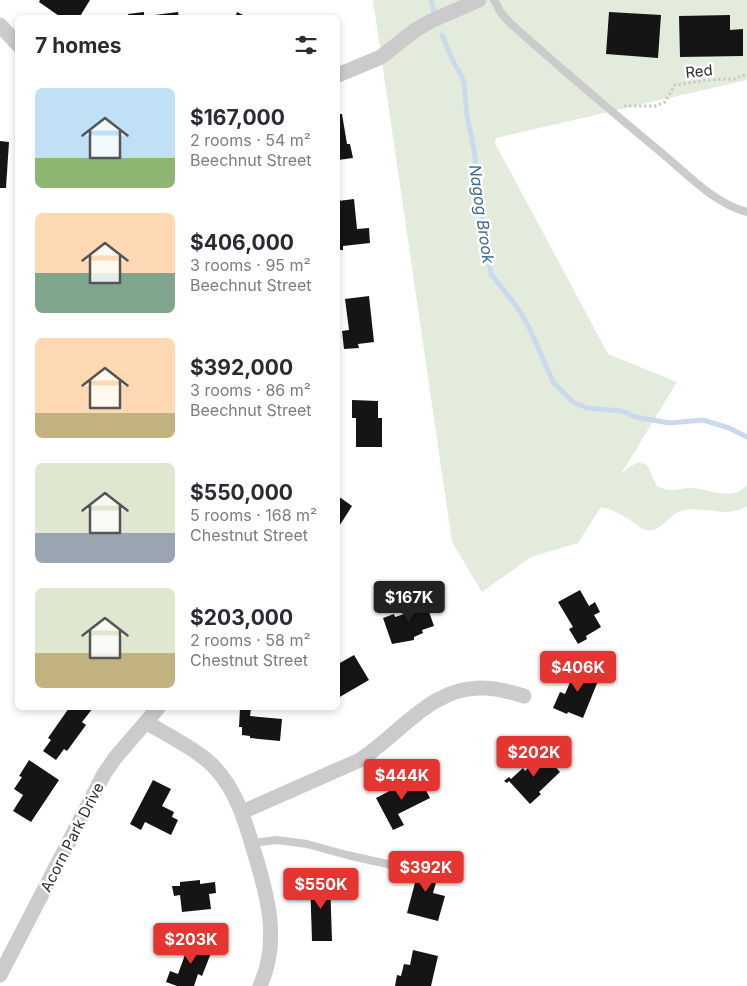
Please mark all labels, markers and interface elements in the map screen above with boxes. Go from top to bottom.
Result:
icon: filters [292,31,320,59]
text: 7 homes [35,33,122,58]
street label: Red [684,60,714,82]
text: $167,000 [190,105,285,130]
icon: home [75,108,135,168]
text: 2 rooms · 54 m² [190,130,311,150]
text: Beechnut Street [190,150,312,170]
water label: Nagog Brook [465,163,499,265]
text: $406,000 [190,230,294,255]
icon: home [75,233,135,293]
text: 3 rooms · 95 m² [190,255,311,275]
text: Beechnut Street [190,275,312,295]
text: $392,000 [190,355,293,380]
icon: home [75,358,135,418]
text: 3 rooms · 86 m² [190,380,311,400]
text: Beechnut Street [190,400,312,420]
text: $550,000 [190,480,293,505]
icon: home [75,483,135,543]
text: 5 rooms · 168 m² [190,505,317,525]
text: Chestnut Street [190,525,308,545]
pin: $167K [374,580,444,623]
text: $167K [385,587,433,607]
text: $203,000 [190,605,293,630]
icon: home [75,608,135,668]
text: 2 rooms · 58 m² [190,630,310,650]
text: Chestnut Street [190,650,308,670]
pin: $406K [543,650,613,693]
text: $406K [551,657,605,677]
pin: $202K [499,736,569,778]
text: $202K [508,742,560,762]
pin: $444K [367,758,437,801]
text: $444K [375,765,429,785]
street label: Acorn Park Drive [36,779,108,895]
pin: $392K [391,850,461,893]
text: $392K [400,857,452,877]
pin: $550K [286,868,356,910]
text: $550K [294,874,348,894]
pin: $203K [156,922,226,965]
text: $203K [164,929,218,949]

